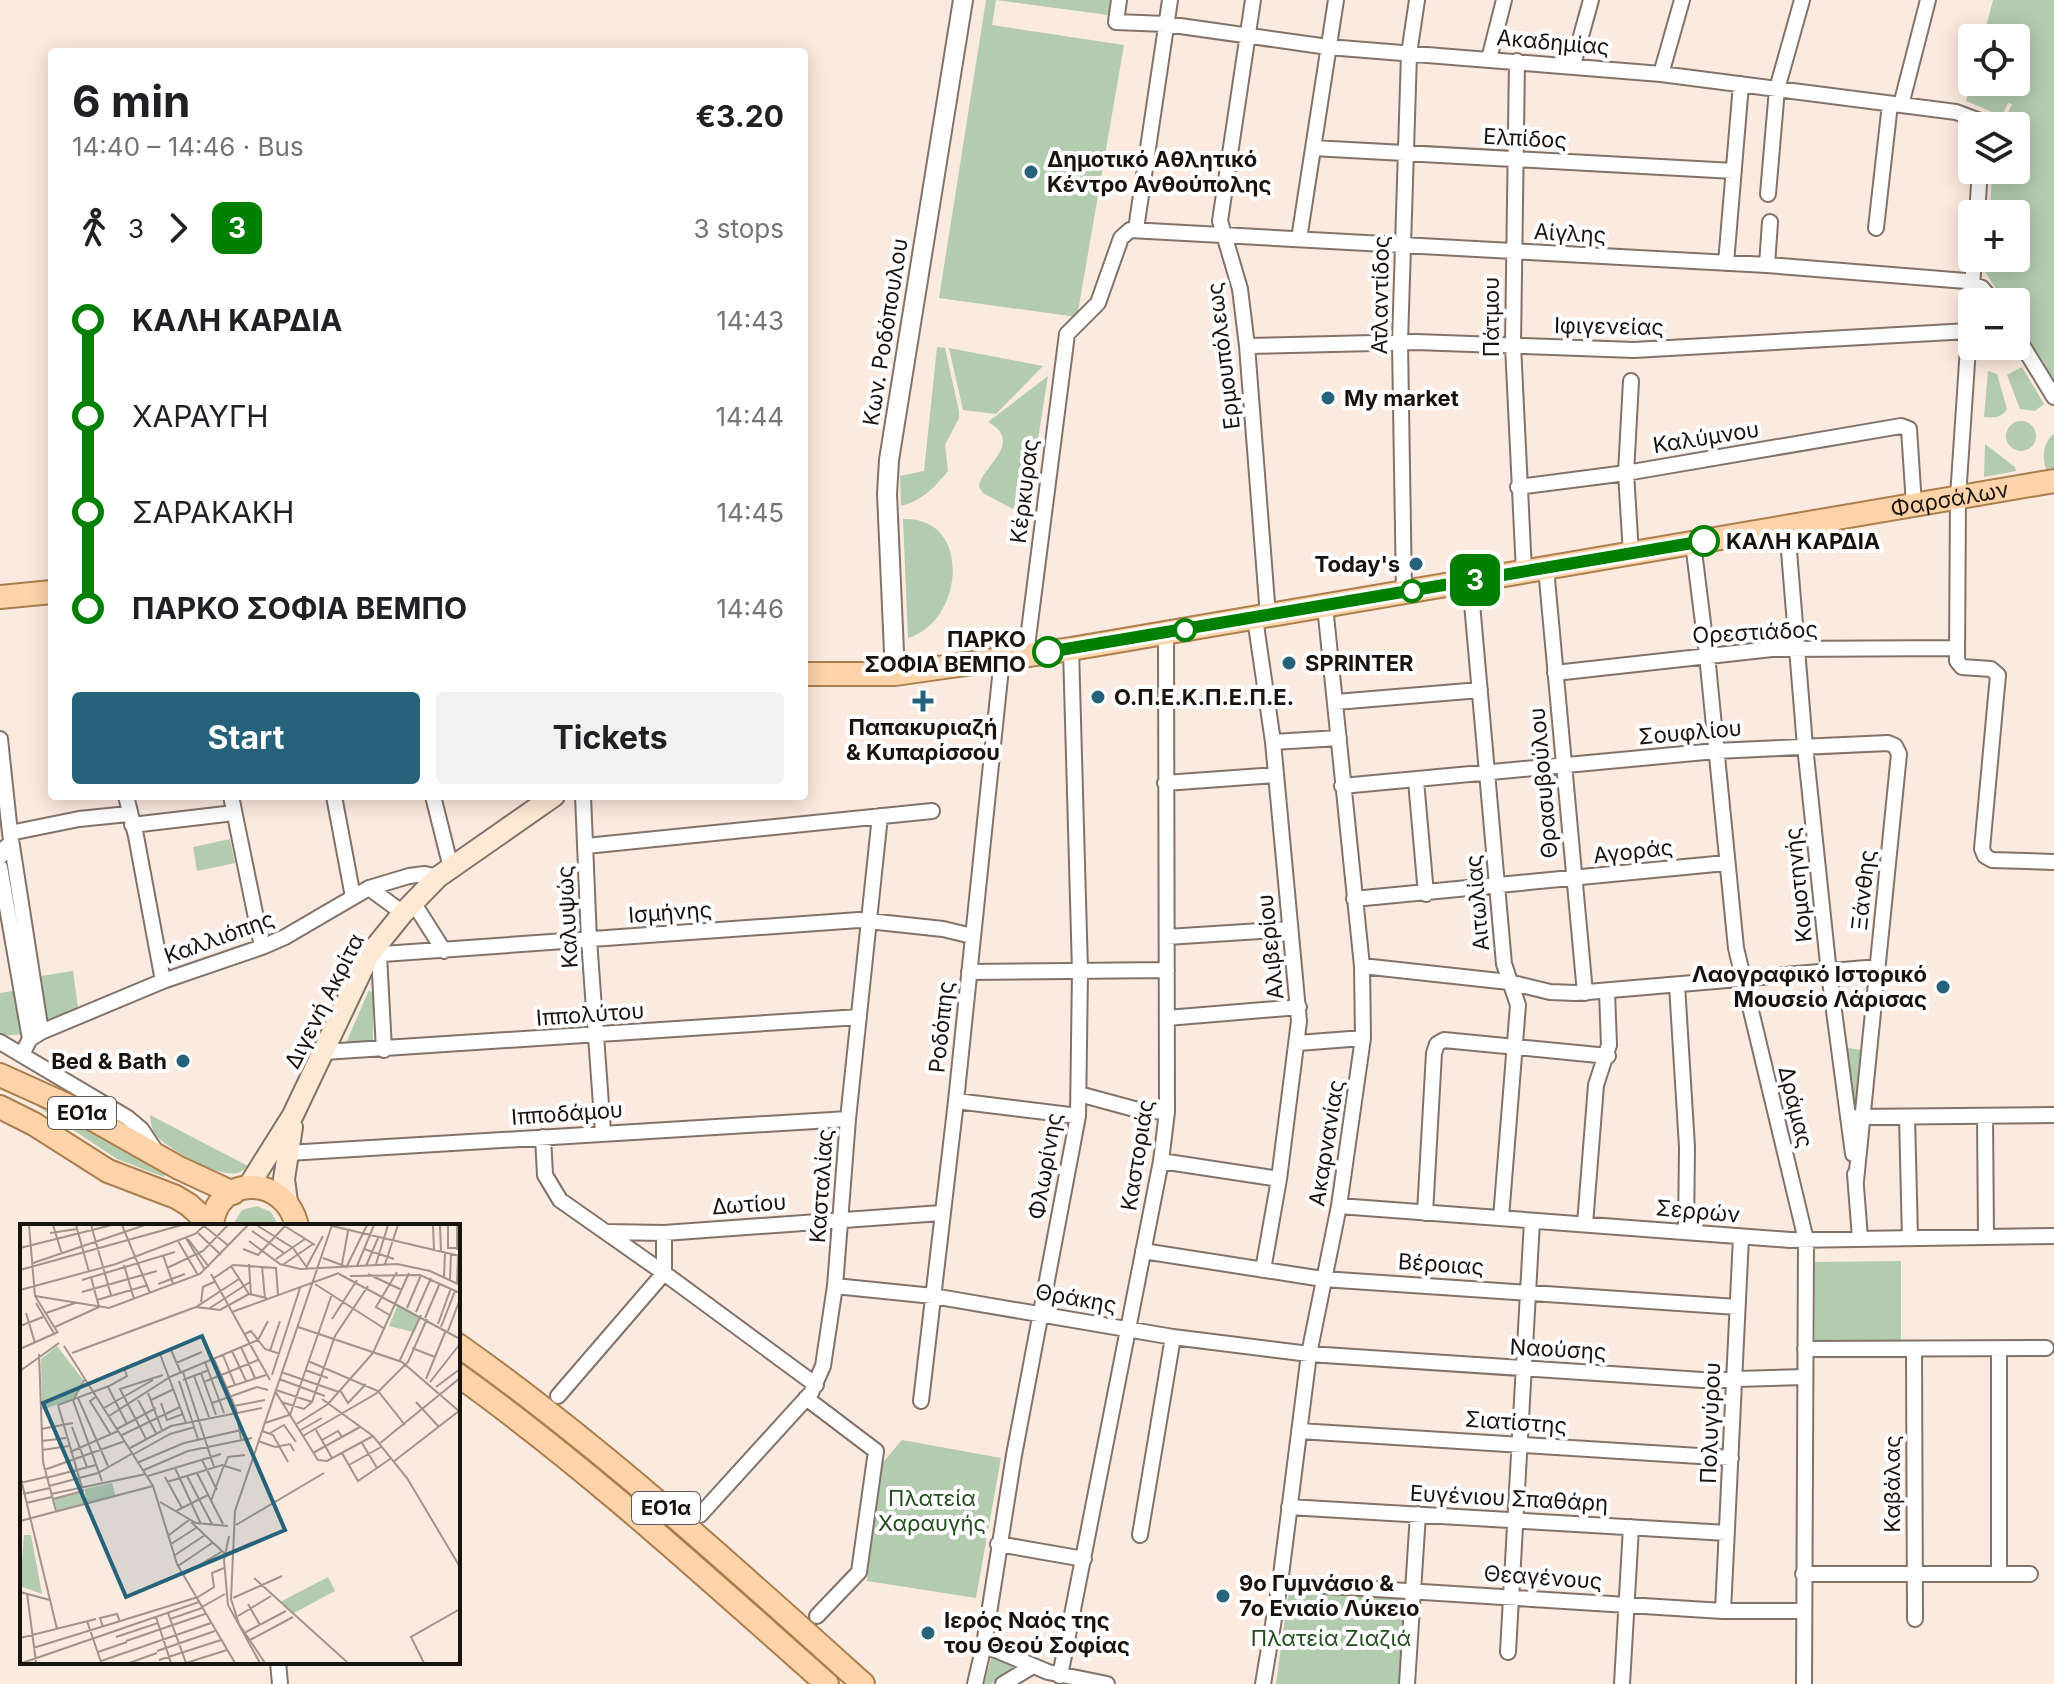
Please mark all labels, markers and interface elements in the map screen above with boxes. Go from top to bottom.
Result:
street label: Ακαδημίας [1495,24,1611,60]
map controls [1958,24,2030,360]
button: locate [1958,24,2030,96]
text: 6 min [72,74,190,128]
text: €3.20 [696,98,784,134]
button: layers [1958,112,2030,184]
street label: Ελπίδος [1482,123,1568,153]
text: 14:40 – 14:46 · Bus [72,131,304,162]
place label: Δημοτικό Αθλητικό Κέντρο Ανθούπολης [1047,146,1271,197]
marker: Δημοτικό Αθλητικό Κέντρο Ανθούπολης [1022,163,1040,181]
button: + [1958,200,2030,272]
icon: walk [72,206,116,250]
icon: forward [156,206,200,250]
text: 3 [228,211,246,245]
text: 3 [128,213,144,244]
text: 3 stops [693,213,784,244]
street label: Αίγλης [1533,218,1607,248]
street label: Ατλαντίδος [1366,235,1394,355]
street label: Κων. Ροδόπουλου [857,236,913,428]
street label: Πάτμου [1478,277,1504,357]
street label: Ερμουπόλεως [1201,281,1245,431]
button: − [1958,288,2030,360]
text: ΚΑΛΗ ΚΑΡΔΙΑ [132,302,342,338]
text: 14:43 [716,305,784,336]
street label: Ιφιγενείας [1554,312,1664,340]
place label: My market [1344,385,1459,411]
marker: My market [1319,389,1337,407]
text: ΧΑΡΑΥΓΗ [132,398,269,434]
text: 14:44 [716,401,784,432]
street label: Καλύμνου [1651,416,1761,458]
street label: Κέρκυρας [1005,437,1043,545]
street label: Φαρσάλων [1888,476,2011,522]
text: ΣΑΡΑΚΑΚΗ [132,494,294,530]
text: 14:45 [717,497,784,528]
marker: ΚΑΛΗ ΚΑΡΔΙΑ [1689,526,1719,556]
place label: ΚΑΛΗ ΚΑΡΔΙΑ [1726,528,1880,554]
place label: Today's [1314,551,1400,577]
line badge: 3 [1449,554,1501,606]
marker: Today's [1407,555,1425,573]
text: 3 [1466,563,1484,597]
unlabelled marker [1401,580,1423,602]
text: ΠΑΡΚΟ ΣΟΦΙΑ ΒΕΜΠΟ [132,590,467,626]
text: 14:46 [716,593,784,624]
street label: Ορεστιάδος [1692,616,1818,648]
unlabelled marker [1174,619,1196,641]
place label: ΠΑΡΚΟ ΣΟΦΙΑ ΒΕΜΠΟ [865,626,1026,677]
marker: ΠΑΡΚΟ ΣΟΦΙΑ ΒΕΜΠΟ [1033,637,1063,667]
place label: SPRINTER [1305,650,1414,676]
marker: SPRINTER [1280,654,1298,672]
place label: Ο.Π.Ε.Κ.Π.Ε.Π.Ε. [1114,684,1294,710]
marker: Ο.Π.Ε.Κ.Π.Ε.Π.Ε. [1089,688,1107,706]
button: Start [72,692,420,784]
button: Tickets [436,692,784,784]
marker: Παπακυριαζή & Κυπαρίσσου [914,692,932,710]
street label: Θρασυβούλου [1523,707,1563,859]
place label: Παπακυριαζή & Κυπαρίσσου [846,714,1000,765]
street label: Σουφλίου [1637,715,1743,749]
street label: Κομοτηνής [1779,826,1817,944]
street label: Αγοράς [1592,834,1674,868]
street label: Ξάνθης [1846,848,1880,932]
street label: Αιτωλίας [1460,854,1494,952]
street label: Καλυψώς [551,865,583,969]
street label: Αλιβερίου [1252,893,1288,1001]
street label: Ισμήνης [627,896,713,928]
street label: Καλλιόπης [161,905,277,969]
street label: Διγενή Ακρίτα [279,929,369,1073]
place label: Λαογραφικό Ιστορικό Μουσείο Λάρισας [1692,961,1927,1012]
marker: Λαογραφικό Ιστορικό Μουσείο Λάρισας [1934,978,1952,996]
street label: Ροδόπης [923,980,959,1074]
street label: Ιππολύτου [535,997,645,1031]
place label: Bed & Bath [51,1048,167,1074]
marker: Bed & Bath [174,1052,192,1070]
street label: Δράμας [1773,1064,1819,1150]
street label: Ακαρνανίας [1303,1078,1349,1208]
street label: Ιπποδάμου [510,1096,624,1130]
road number: ΕΟ1α [48,1097,116,1129]
street label: Καστοριάς [1115,1097,1159,1213]
street label: Φλωρίνης [1023,1110,1067,1222]
street label: Κασταλίας [804,1128,838,1244]
street label: Δωτίου [711,1188,787,1220]
street label: Σερρών [1655,1194,1741,1228]
inset map [20,1224,460,1664]
street label: Βέροιας [1397,1248,1485,1280]
street label: Θράκης [1033,1278,1119,1318]
street label: Ναούσης [1509,1333,1607,1365]
street label: Πολυγύρου [1695,1362,1725,1484]
street label: Σιατίστης [1464,1405,1568,1439]
street label: Καβάλας [1879,1435,1905,1533]
street label: Ευγένιου Σπαθάρη [1409,1480,1609,1516]
park label: Πλατεία Χαραυγής [878,1485,986,1536]
road number: ΕΟ1α [632,1492,700,1524]
street label: Θεαγένους [1483,1560,1603,1594]
place label: 9ο Γυμνάσιο & 7ο Ενιαίο Λύκειο [1239,1570,1419,1621]
marker: 9ο Γυμνάσιο & 7ο Ενιαίο Λύκειο [1214,1587,1232,1605]
place label: Ιερός Ναός της του Θεού Σοφίας [944,1607,1130,1658]
marker: Ιερός Ναός της του Θεού Σοφίας [919,1624,937,1642]
park label: Πλατεία Ζιαζιά [1251,1625,1411,1651]

